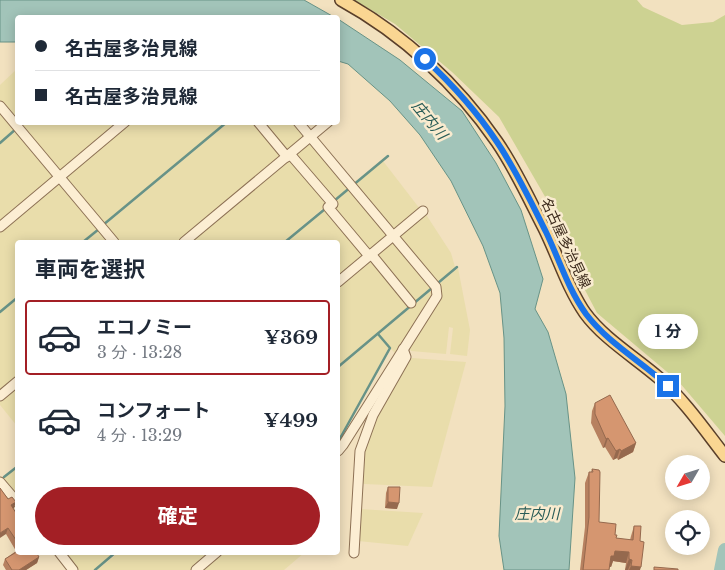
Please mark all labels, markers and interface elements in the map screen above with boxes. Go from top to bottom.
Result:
text: 名古屋多治見線 [65,37,198,60]
route start [414,48,436,70]
text: 名古屋多治見線 [65,85,198,108]
water label: 庄内川 [408,97,453,145]
street label: 名古屋多治見線 [537,195,595,291]
text: 車両を選択 [35,256,145,283]
callout: 1 分 [638,314,698,348]
icon: car [37,315,82,360]
text: エコノミー [97,316,192,339]
text: 1 分 [654,321,682,341]
text: ¥369 [264,326,318,349]
text: 3 分 · 13:28 [97,342,182,362]
route end [657,375,679,397]
icon: car [37,398,82,443]
text: コンフォート [97,399,210,422]
text: ¥499 [264,409,318,432]
text: 4 分 · 13:29 [97,425,182,445]
north arrow [665,455,710,500]
map controls [665,455,710,555]
button: 確定 [35,487,320,545]
water label: 庄内川 [514,504,561,523]
button: locate [665,510,710,555]

